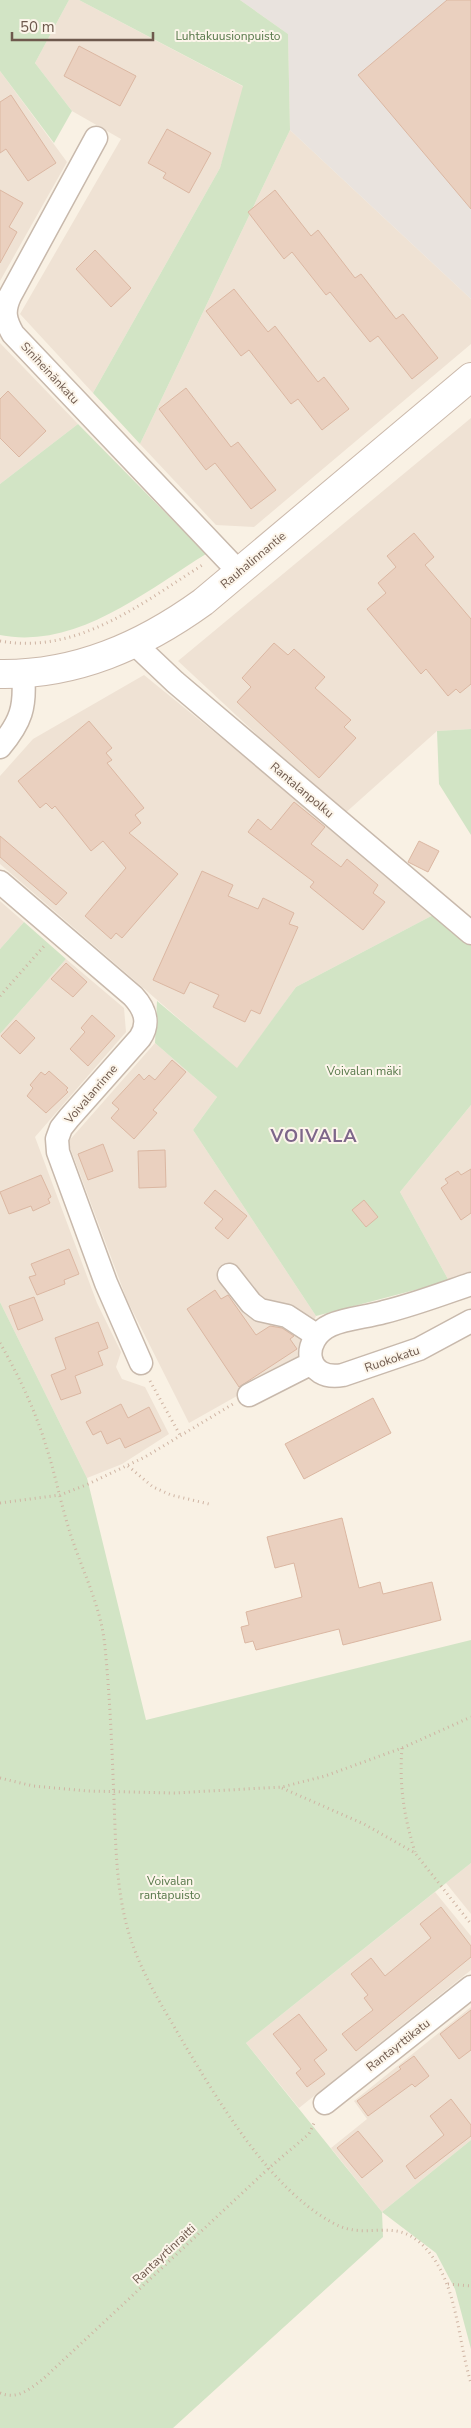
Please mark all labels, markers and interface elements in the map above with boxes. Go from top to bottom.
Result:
scale bar [12,10,154,42]
text: 50 m [20,17,55,37]
park label: Luhtakuusionpuisto [175,28,281,44]
street label: Siniheinänkatu [17,339,83,407]
street label: Rauhalinnantie [217,528,289,592]
street label: Rantalanpolku [267,759,337,821]
street label: Voivalanrinne [60,1061,121,1128]
park label: Voivalan mäki [326,1063,401,1079]
district label: VOIVALA [269,1124,358,1148]
street label: Ruokokatu [362,1342,422,1376]
park label: Voivalan rantapuisto [139,1873,201,1903]
street label: Rantayrttikatu [363,2015,433,2075]
street label: Rantayrtinraitti [129,2221,199,2287]

